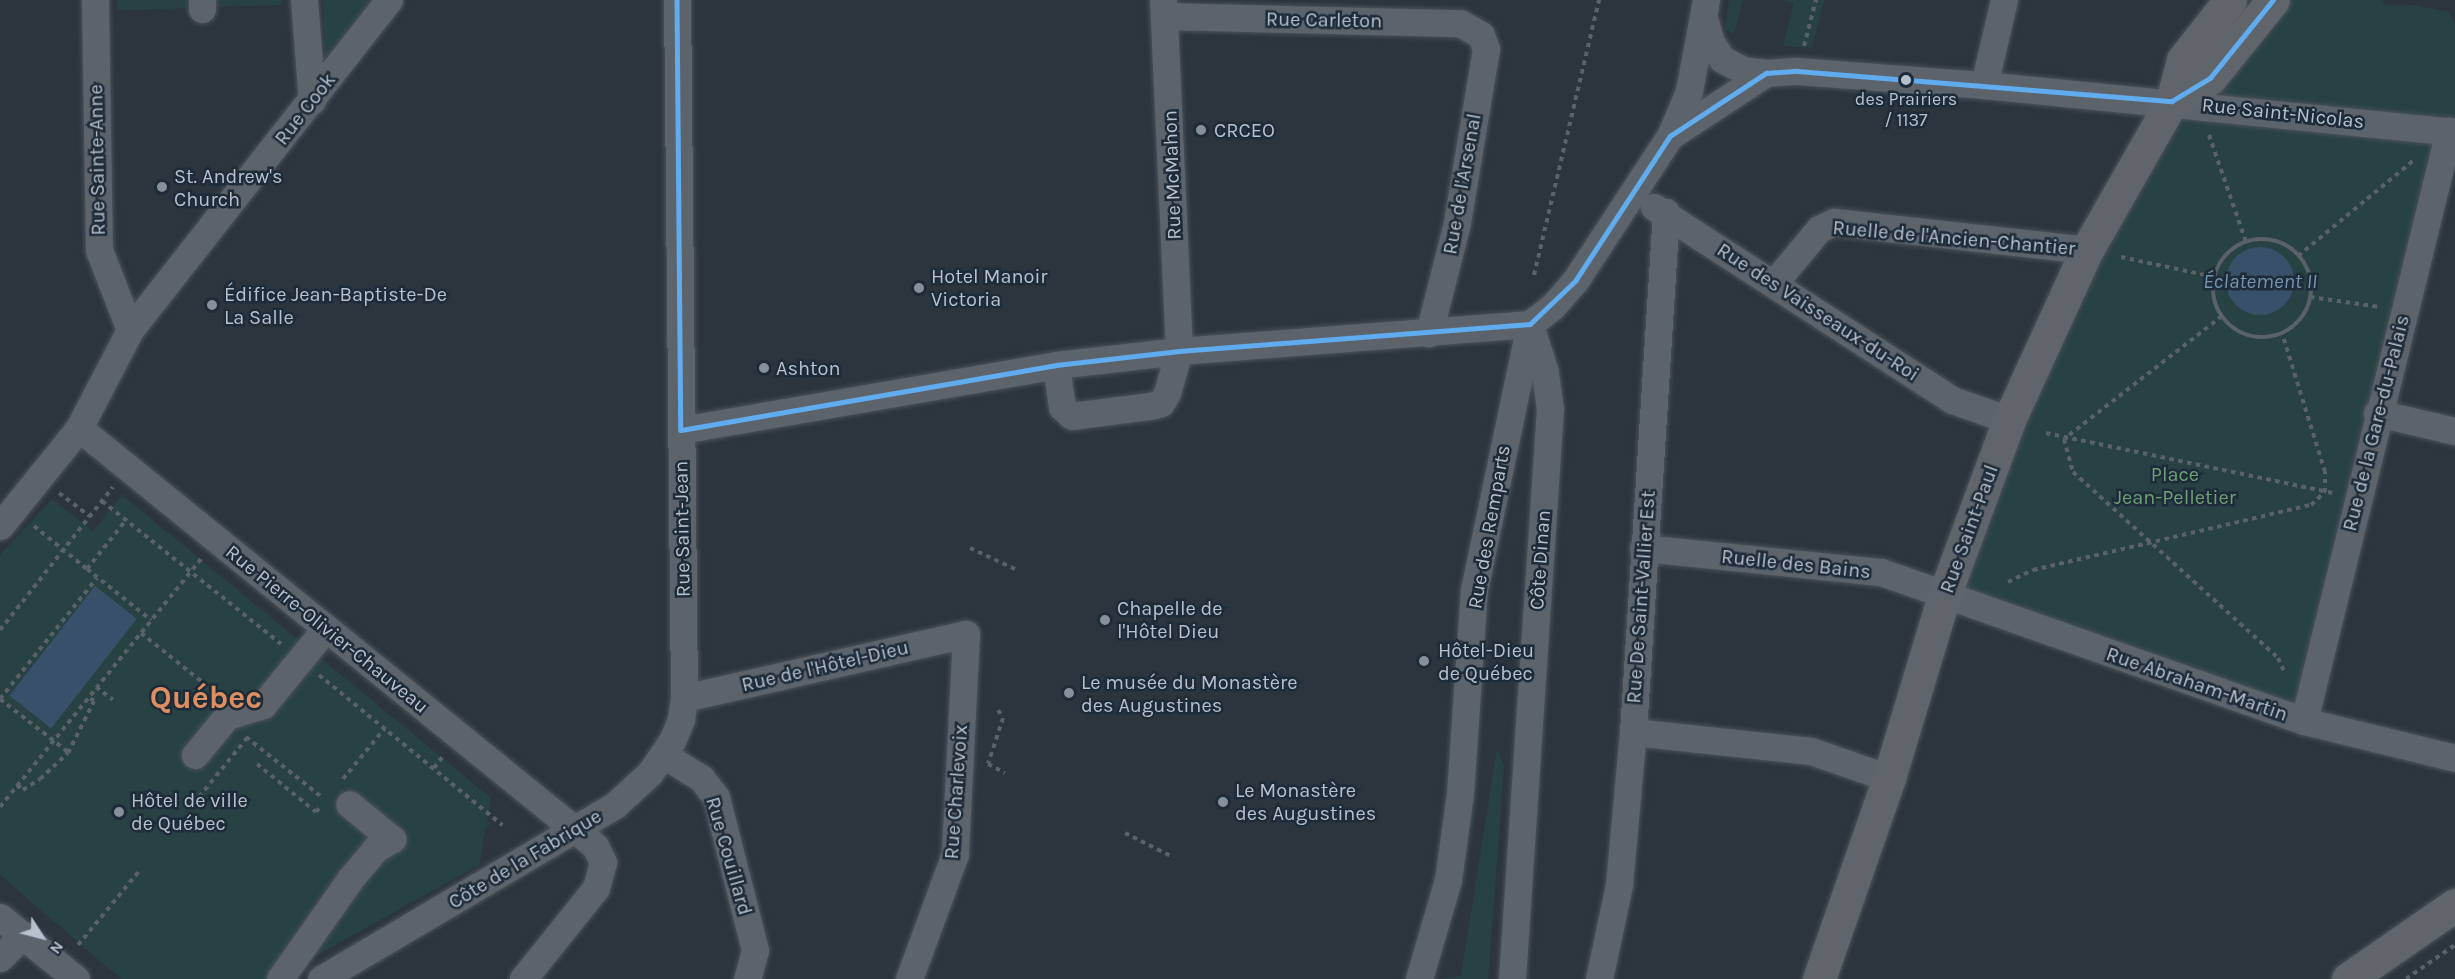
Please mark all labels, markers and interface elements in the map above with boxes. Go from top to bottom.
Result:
street label: Rue Carleton [1266,7,1382,33]
street label: Rue Cook [269,68,341,150]
marker: des Prairiers / 1137 [1900,74,1912,86]
street label: Rue Sainte-Anne [84,84,110,236]
place label: des Prairiers / 1137 [1855,89,1957,132]
street label: Rue Saint-Nicolas [2201,93,2365,133]
street label: Rue McMahon [1158,110,1186,240]
street label: Rue de l'Arsenal [1438,112,1486,256]
place label: CRCEO [1214,118,1275,142]
marker: CRCEO [1192,121,1210,139]
place label: St. Andrew's Church [174,164,283,211]
marker: St. Andrew's Church [155,180,169,194]
street label: Ruelle de l'Ancien-Chantier [1832,215,2076,261]
street label: Rue des Vaisseaux-du-Roi [1713,238,1923,386]
place label: Hotel Manoir Victoria [931,264,1048,311]
water label: Éclatement II [2203,268,2317,294]
marker: Hotel Manoir Victoria [912,281,926,295]
place label: Édifice Jean-Baptiste-De La Salle [224,282,447,329]
marker: Édifice Jean-Baptiste-De La Salle [205,298,219,312]
street label: Rue de la Gare-du-Palais [2337,312,2415,534]
place label: Ashton [776,356,841,380]
marker: Ashton [757,361,771,375]
street label: Rue des Remparts [1463,443,1515,611]
street label: Rue Saint-Jean [669,461,695,597]
street label: Rue Saint-Paul [1935,462,2003,596]
park label: Place Jean-Pelletier [2114,462,2236,509]
street label: Rue De Saint-Vallier Est [1622,490,1660,704]
street label: Côte Dinan [1525,509,1555,611]
street label: Rue Pierre-Olivier-Chauveau [221,540,433,718]
street label: Ruelle des Bains [1720,544,1872,584]
place label: Chapelle de l'Hôtel Dieu [1117,596,1223,643]
marker: Chapelle de l'Hôtel Dieu [1098,613,1112,627]
street label: Rue de l'Hôtel-Dieu [739,635,911,697]
place label: Hôtel-Dieu de Québec [1438,638,1534,685]
street label: Rue Abraham-Martin [2103,642,2291,726]
marker: Hôtel-Dieu de Québec [1415,652,1433,670]
place label: Le musée du Monastère des Augustines [1081,670,1297,717]
district label: Québec [150,679,262,717]
marker: Le musée du Monastère des Augustines [1062,686,1076,700]
street label: Rue Charlevoix [939,724,973,860]
place label: Le Monastère des Augustines [1235,778,1376,825]
place label: Hôtel de ville de Québec [131,789,248,836]
street label: Rue Couillard [701,794,757,918]
marker: Le Monastère des Augustines [1216,795,1230,809]
street label: Côte de la Fabrique [444,804,606,914]
marker: Hôtel de ville de Québec [112,805,126,819]
north arrow [12,907,72,967]
text: N [46,938,68,958]

